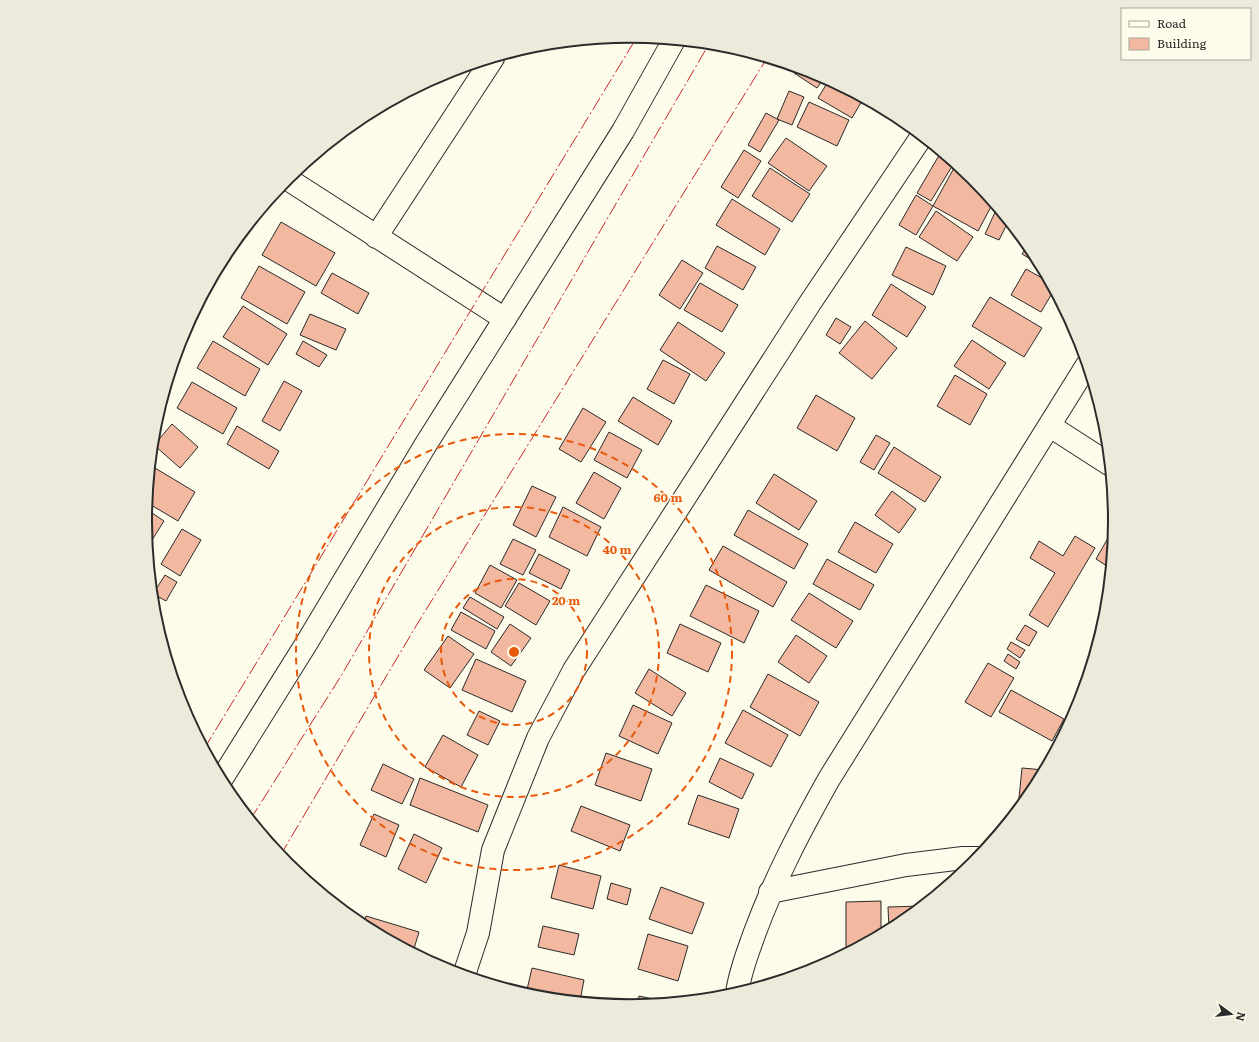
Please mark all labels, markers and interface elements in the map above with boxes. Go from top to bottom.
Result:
legend [1121,8,1251,60]
text: Road [1157,14,1187,32]
text: Building [1157,34,1207,52]
text: 60 m [654,488,682,506]
text: 40 m [603,540,632,558]
text: 20 m [552,591,580,609]
centre of rings [507,645,521,659]
north arrow [1211,994,1251,1034]
text: N [1233,1010,1251,1023]

